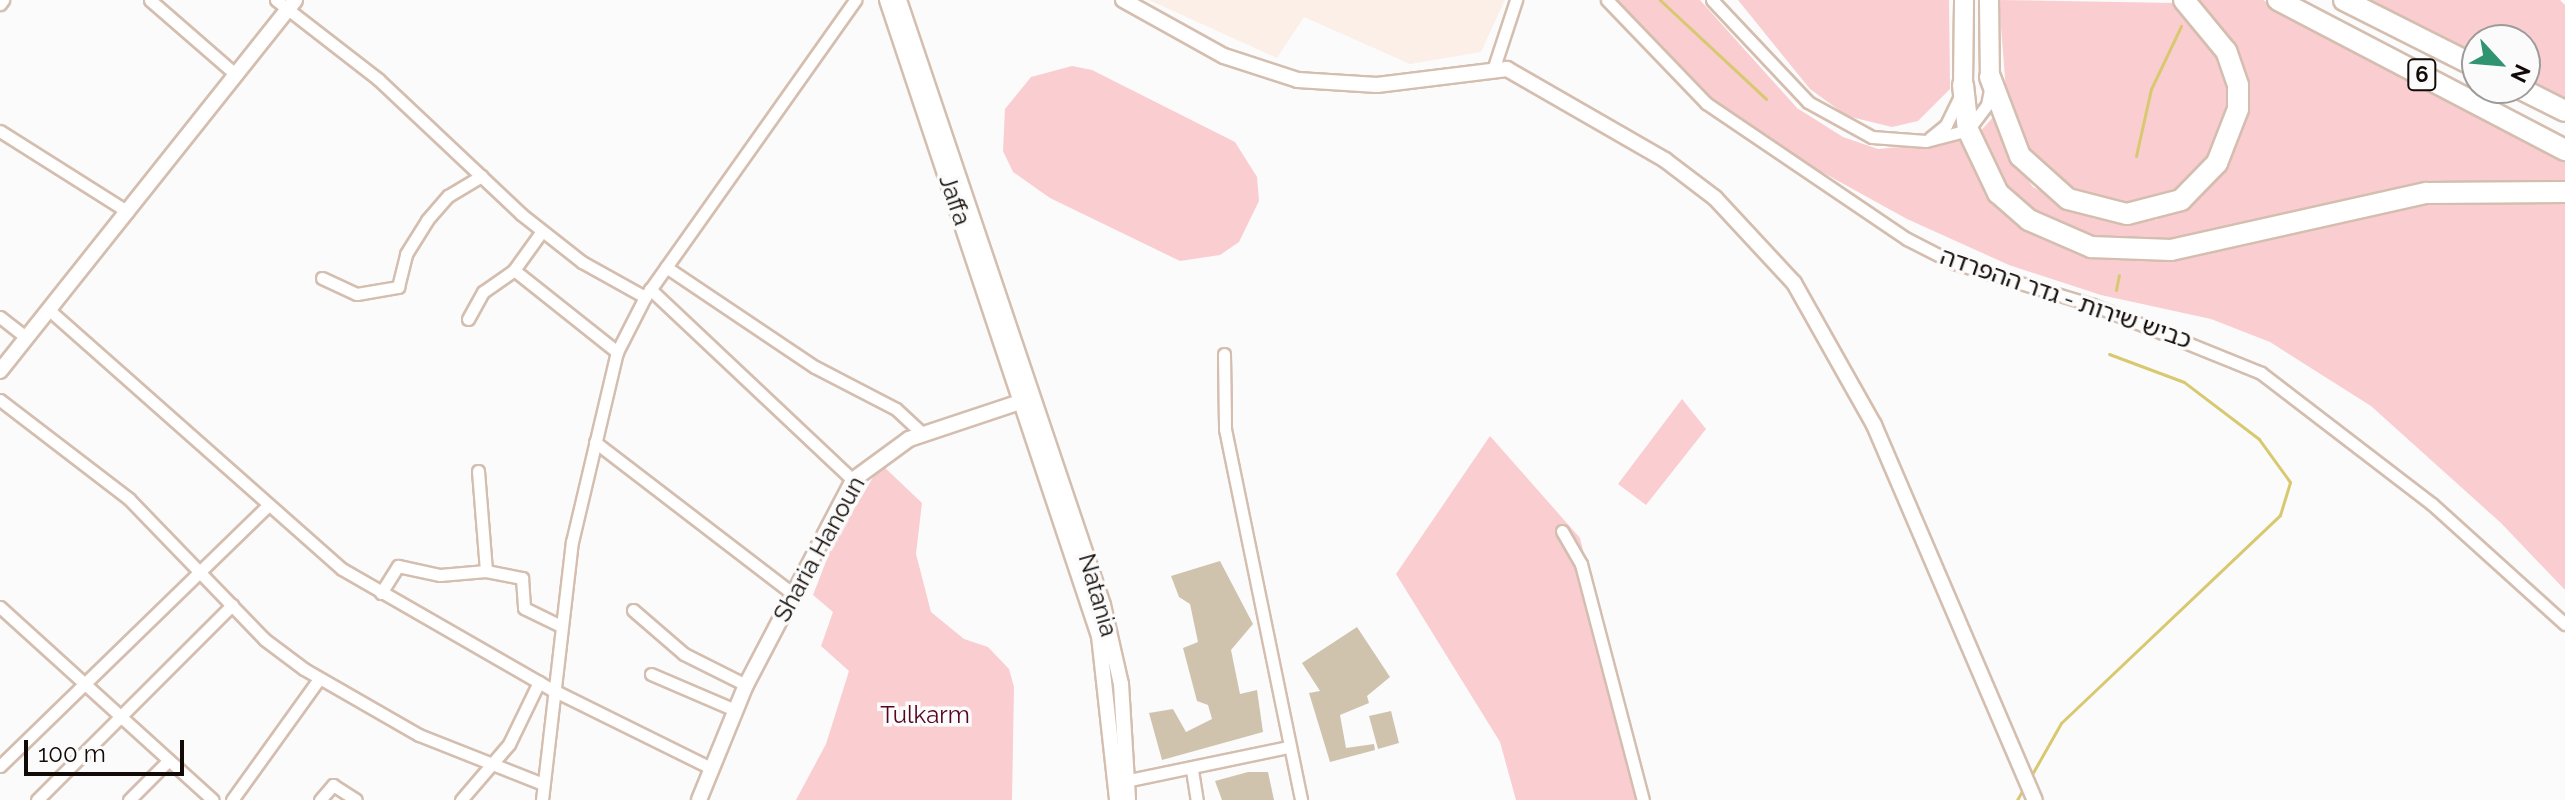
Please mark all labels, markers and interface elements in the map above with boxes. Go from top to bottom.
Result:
north arrow [2461,24,2541,104]
road number: 6 [2406,57,2438,93]
text: N [2505,60,2536,87]
street label: Jaffa [933,171,977,229]
street label: כביש שירות - גדר ההפרדה [1937,241,2195,355]
street label: Sharia Hanoun [767,471,871,627]
street label: Natania [1072,550,1124,640]
park label: Tulkarm [880,701,970,729]
scale bar [28,724,188,774]
text: 100 m [38,739,106,768]

